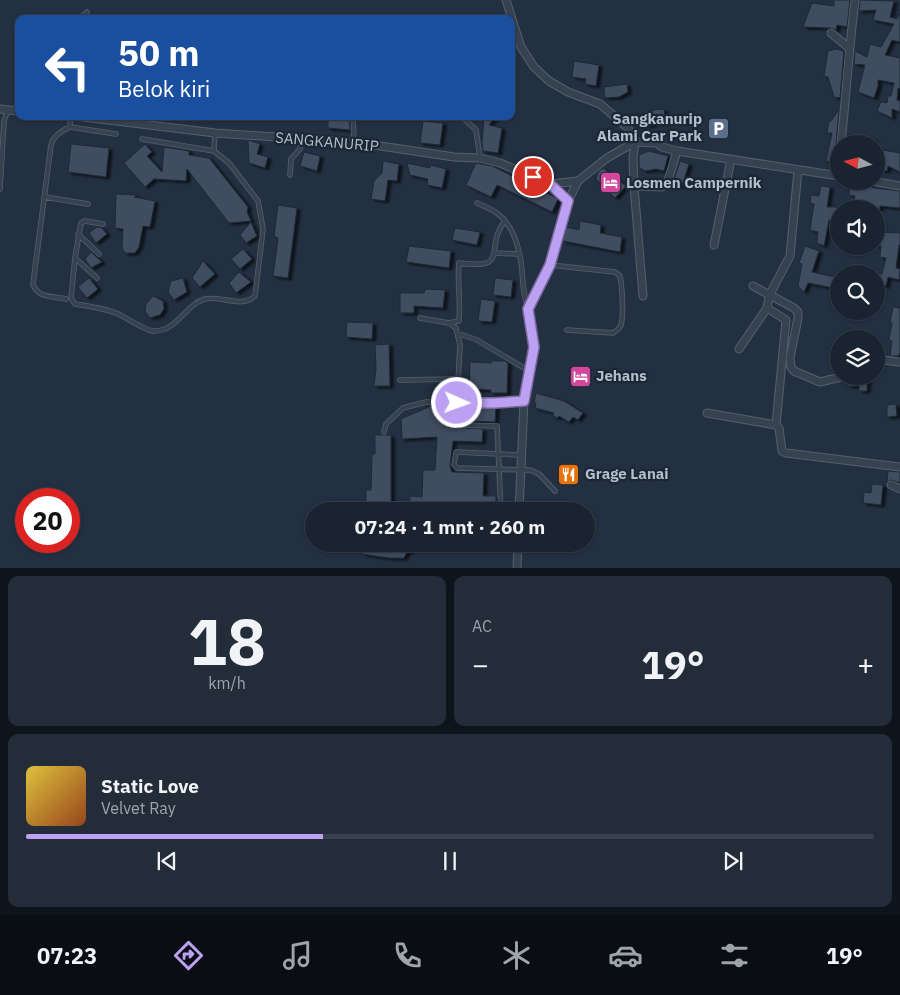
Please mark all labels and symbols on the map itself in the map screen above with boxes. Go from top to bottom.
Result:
place label: Sangkanurip Alami Car Park [597,109,702,145]
parking icon: Sangkanurip Alami Car Park [706,116,730,140]
street label: SANGKANURIP [274,128,380,155]
north arrow [830,135,885,190]
pin [512,156,554,198]
hotel icon: Losmen Campernik [598,171,622,195]
place label: Losmen Campernik [626,173,762,192]
hotel icon: Jehans [568,364,592,388]
place label: Jehans [596,366,647,385]
position arrow [430,376,482,428]
restaurant icon: Grage Lanai [557,462,581,486]
place label: Grage Lanai [585,464,669,483]
speed limit sign: 20 [15,488,80,553]

